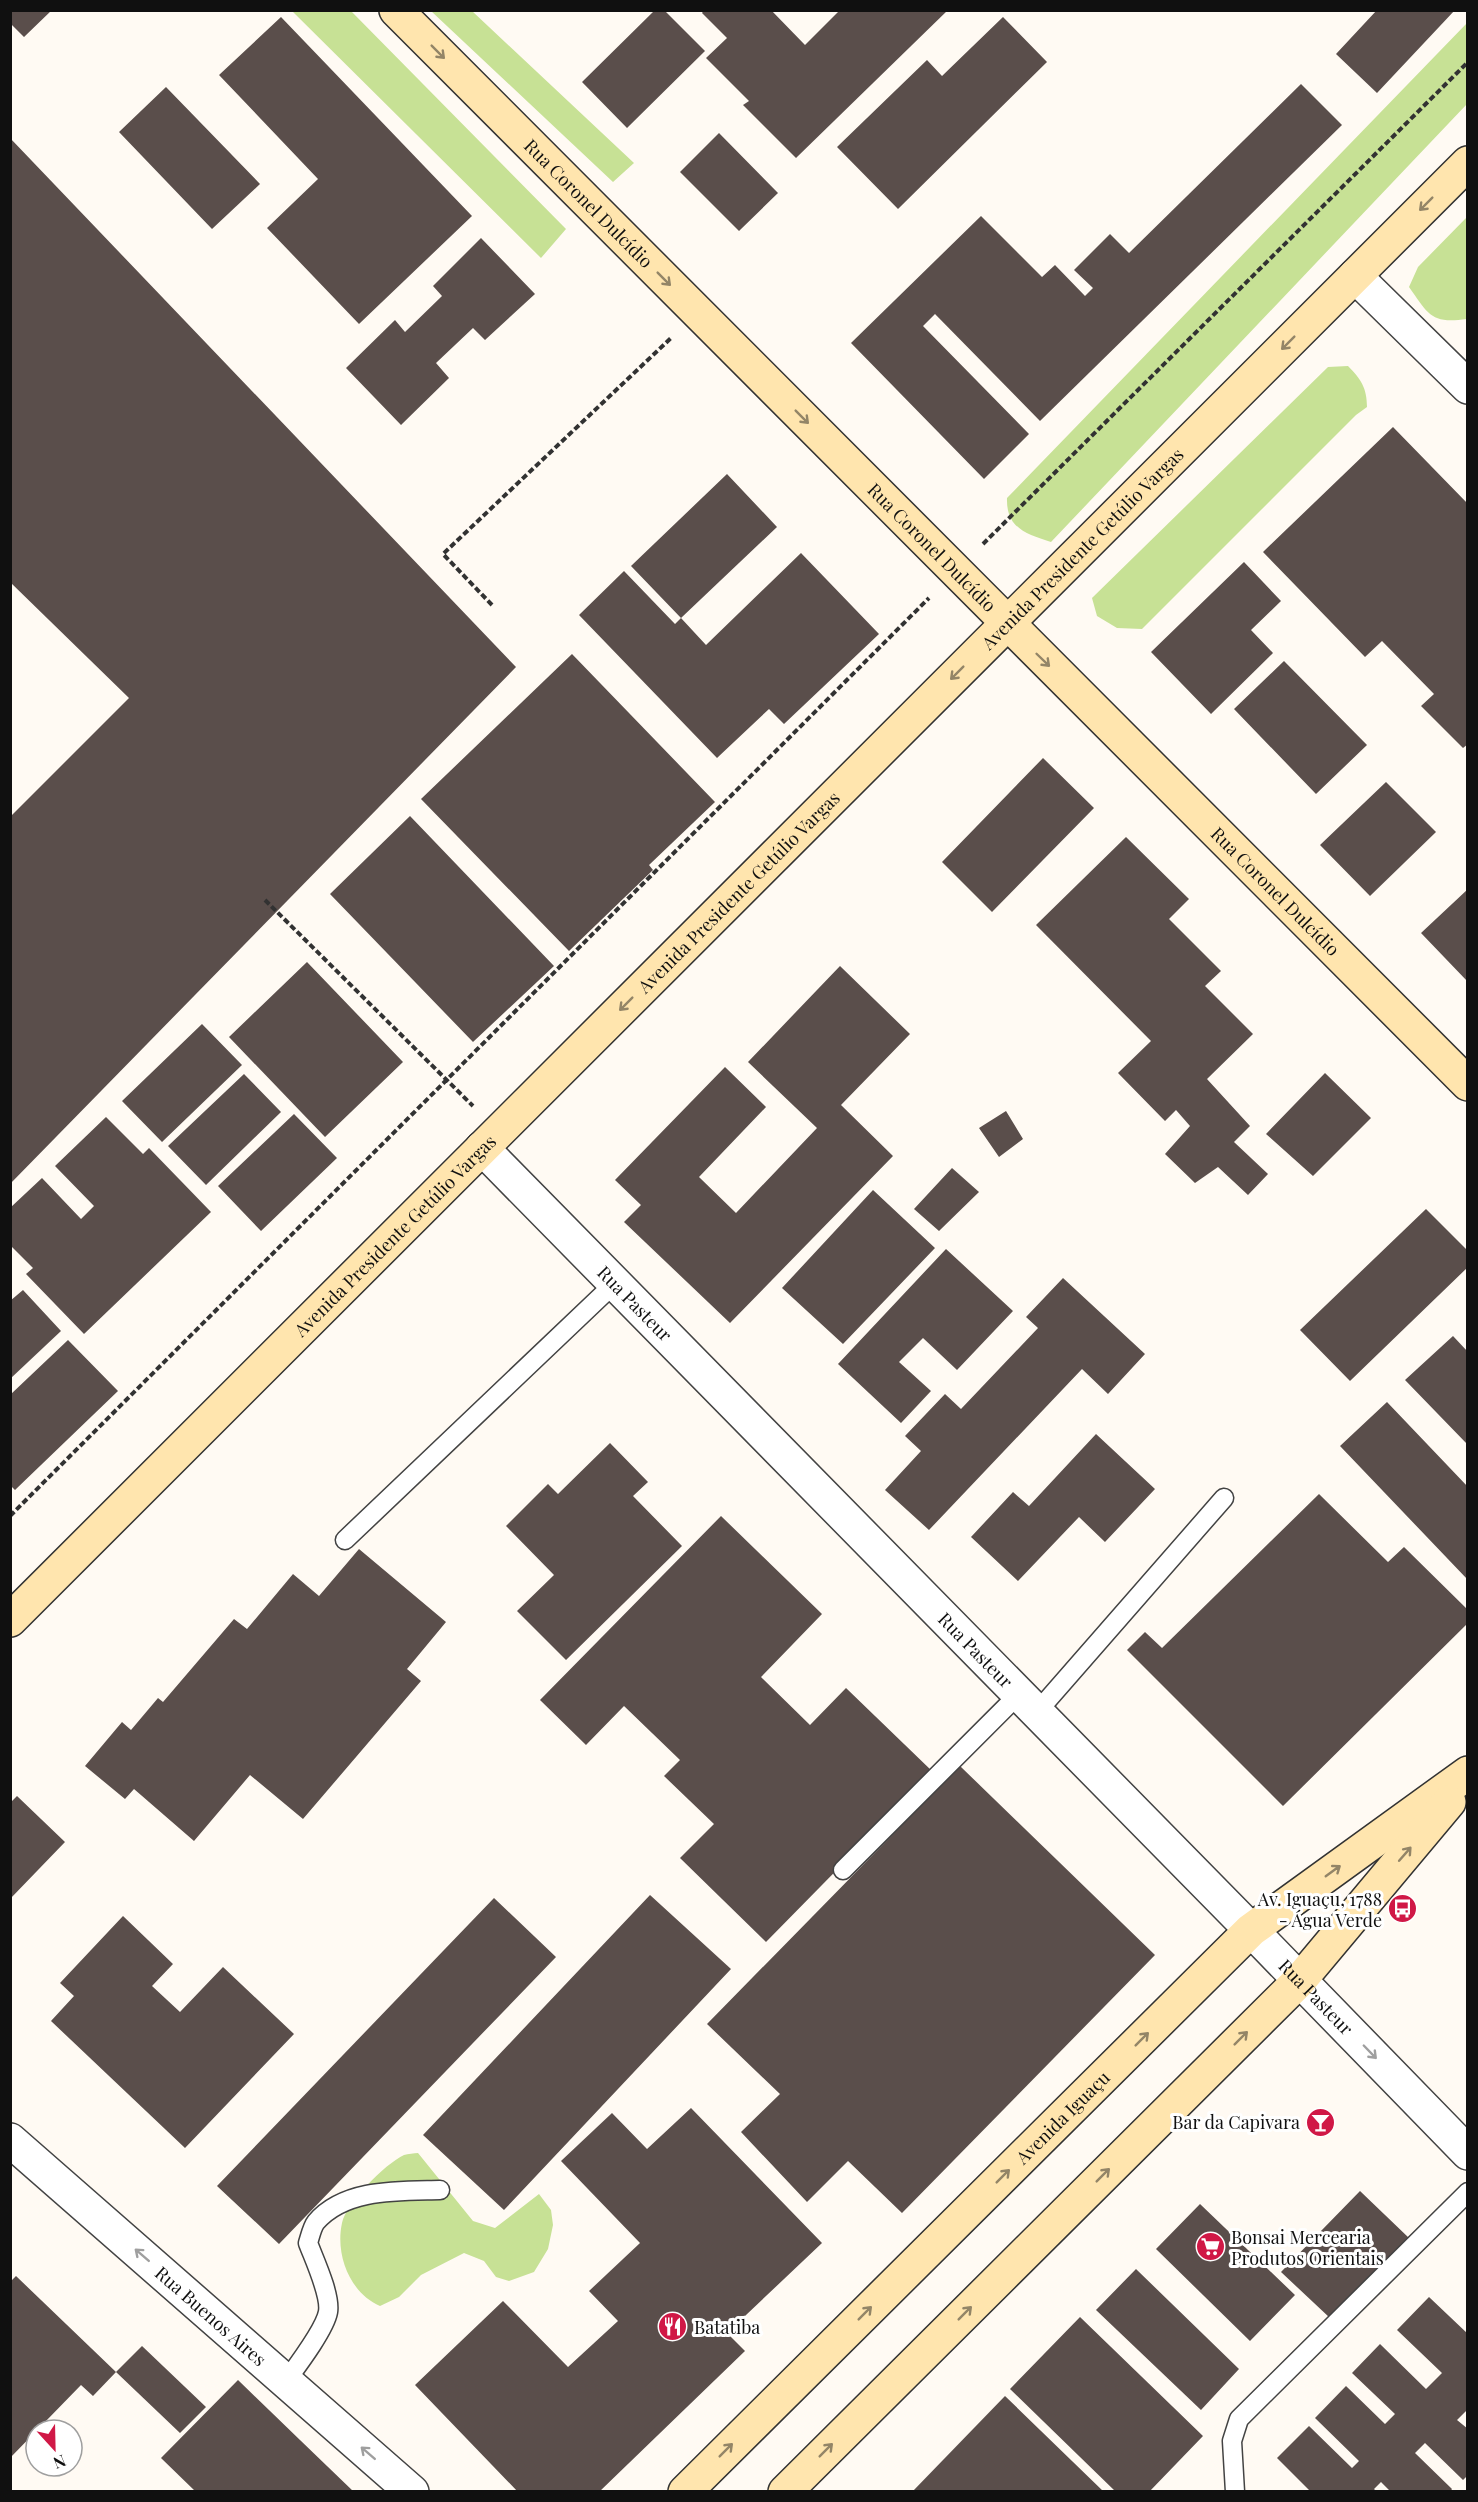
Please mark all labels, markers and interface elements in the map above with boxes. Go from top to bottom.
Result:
one-way arrow [430,44,445,59]
street label: Rua Coronel Dulcídio [519,134,658,273]
one-way arrow [1419,197,1433,212]
one-way arrow [657,272,672,287]
one-way arrow [1281,335,1296,350]
one-way arrow [794,410,809,425]
street label: Avenida Presidente Getúlio Vargas [975,442,1188,655]
street label: Rua Coronel Dulcídio [863,478,1002,617]
one-way arrow [1036,652,1051,667]
one-way arrow [950,666,965,681]
street label: Avenida Presidente Getúlio Vargas [632,786,845,999]
street label: Rua Coronel Dulcídio [1206,822,1345,961]
one-way arrow [619,997,634,1011]
street label: Avenida Presidente Getúlio Vargas [288,1129,501,1342]
street label: Rua Pasteur [592,1261,677,1346]
street label: Rua Pasteur [933,1607,1018,1693]
one-way arrow [1398,1847,1412,1862]
one-way arrow [1324,1865,1340,1877]
place label: Av. Iguaçu, 1788 - Água Verde [1257,1887,1382,1932]
bus stop icon: Av. Iguaçu, 1788 - Água Verde [1387,1893,1419,1925]
street label: Rua Pasteur [1274,1954,1358,2040]
one-way arrow [1234,2030,1249,2045]
one-way arrow [1134,2031,1149,2046]
one-way arrow [1363,2044,1377,2059]
street label: Avenida Iguaçu [1010,2065,1115,2170]
bar icon: Bar da Capivara [1305,2106,1337,2138]
place label: Bar da Capivara [1172,2110,1300,2134]
one-way arrow [996,2168,1011,2183]
one-way arrow [1096,2168,1110,2183]
place label: Bonsai Mercearia Produtos Orientais [1231,2225,1384,2270]
supermarket icon: Bonsai Mercearia Produtos Orientais [1194,2231,1226,2263]
one-way arrow [135,2248,150,2262]
street label: Rua Buenos Aires [150,2261,272,2371]
one-way arrow [957,2305,972,2320]
one-way arrow [857,2306,872,2320]
restaurant icon: Batatiba [657,2311,689,2343]
place label: Batatiba [694,2315,760,2339]
north arrow [24,2418,84,2478]
one-way arrow [719,2443,734,2458]
one-way arrow [819,2443,834,2458]
one-way arrow [361,2446,376,2460]
text: N [50,2450,69,2474]

